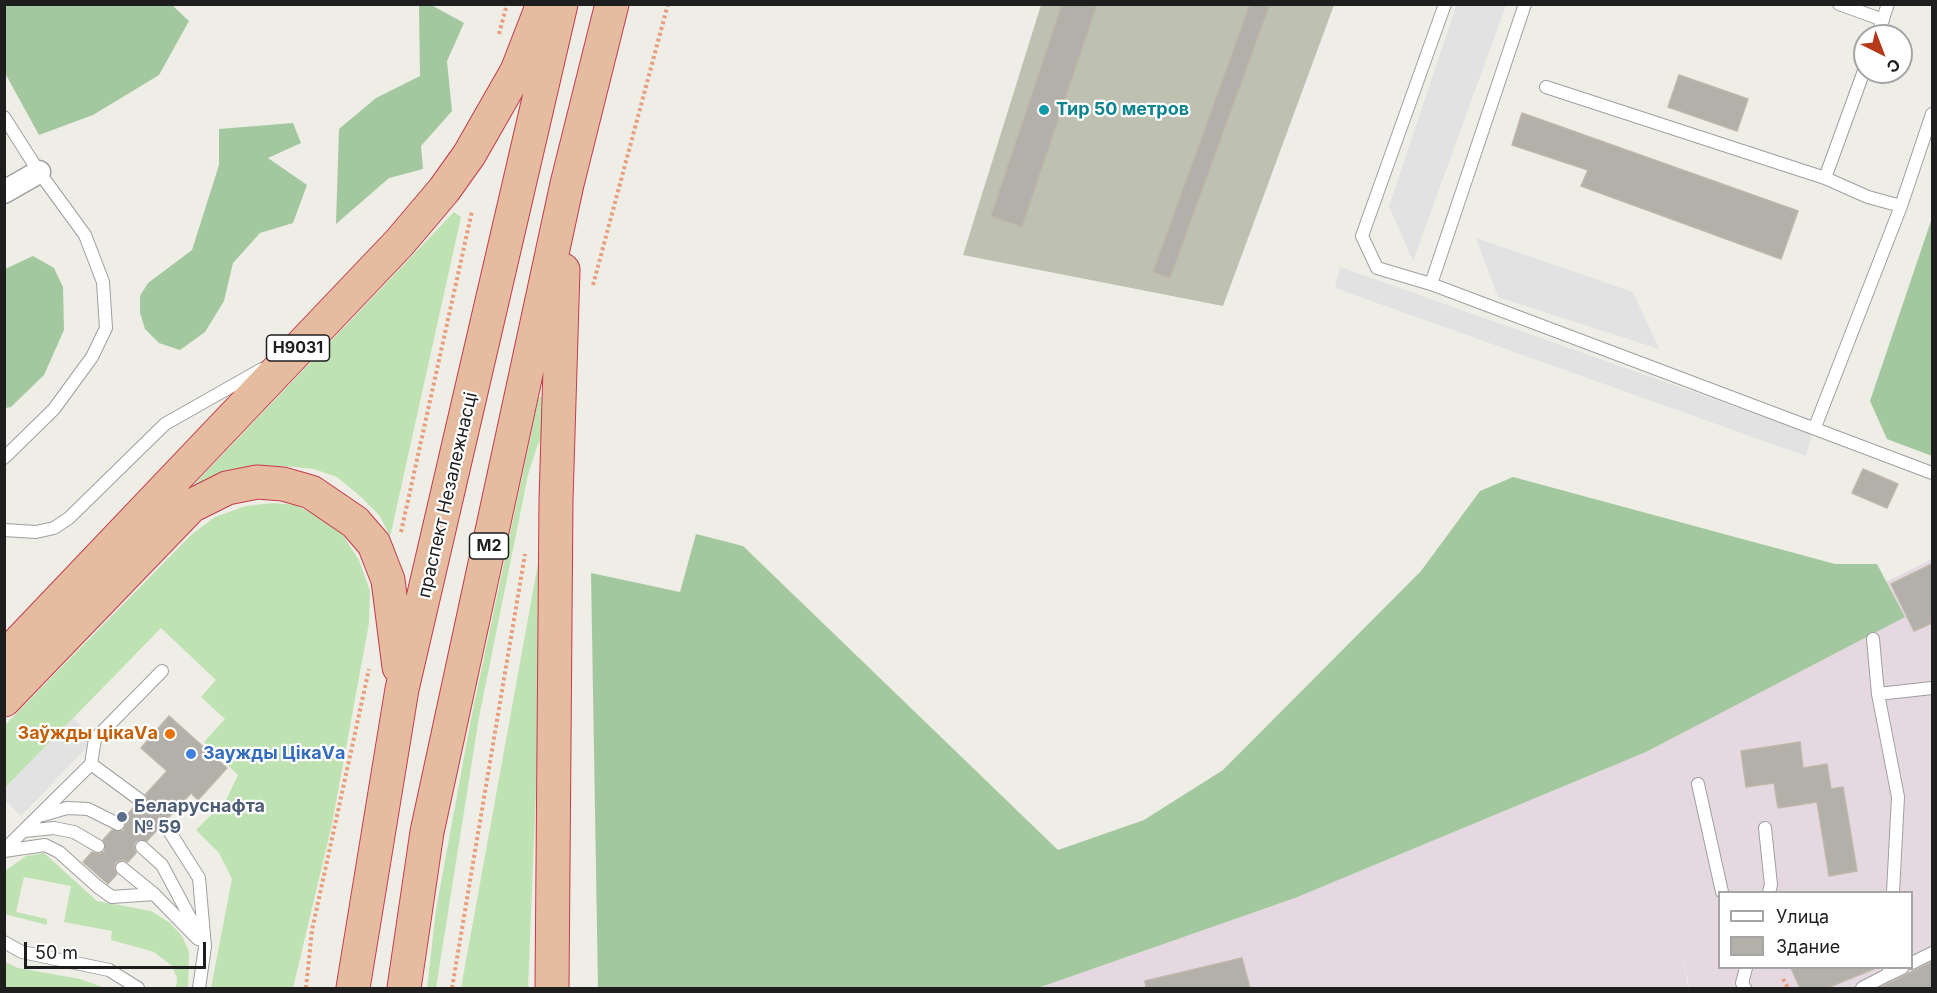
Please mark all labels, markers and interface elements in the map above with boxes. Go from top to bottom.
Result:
north arrow [1853,24,1913,84]
text: С [1883,54,1905,77]
place label: Тир 50 метров [1056,99,1189,121]
marker: Тир 50 метров [1037,103,1051,117]
road number: Н9031 [266,335,330,361]
street label: праспект Незалежнасці [414,390,482,600]
road number: М2 [470,533,508,559]
place label: Заўжды цікаVа [18,723,158,745]
marker: Заўжды цікаVа [163,727,177,741]
place label: Заужды ЦікаVа [203,743,345,765]
marker: Заужды ЦікаVа [184,747,198,761]
place label: Беларуснафта № 59 [134,796,265,838]
marker: Беларуснафта № 59 [115,810,129,824]
legend [1718,891,1913,969]
text: Улица [1776,906,1829,927]
scale bar [27,930,208,968]
text: Здание [1776,936,1840,957]
text: 50 m [35,942,78,963]

